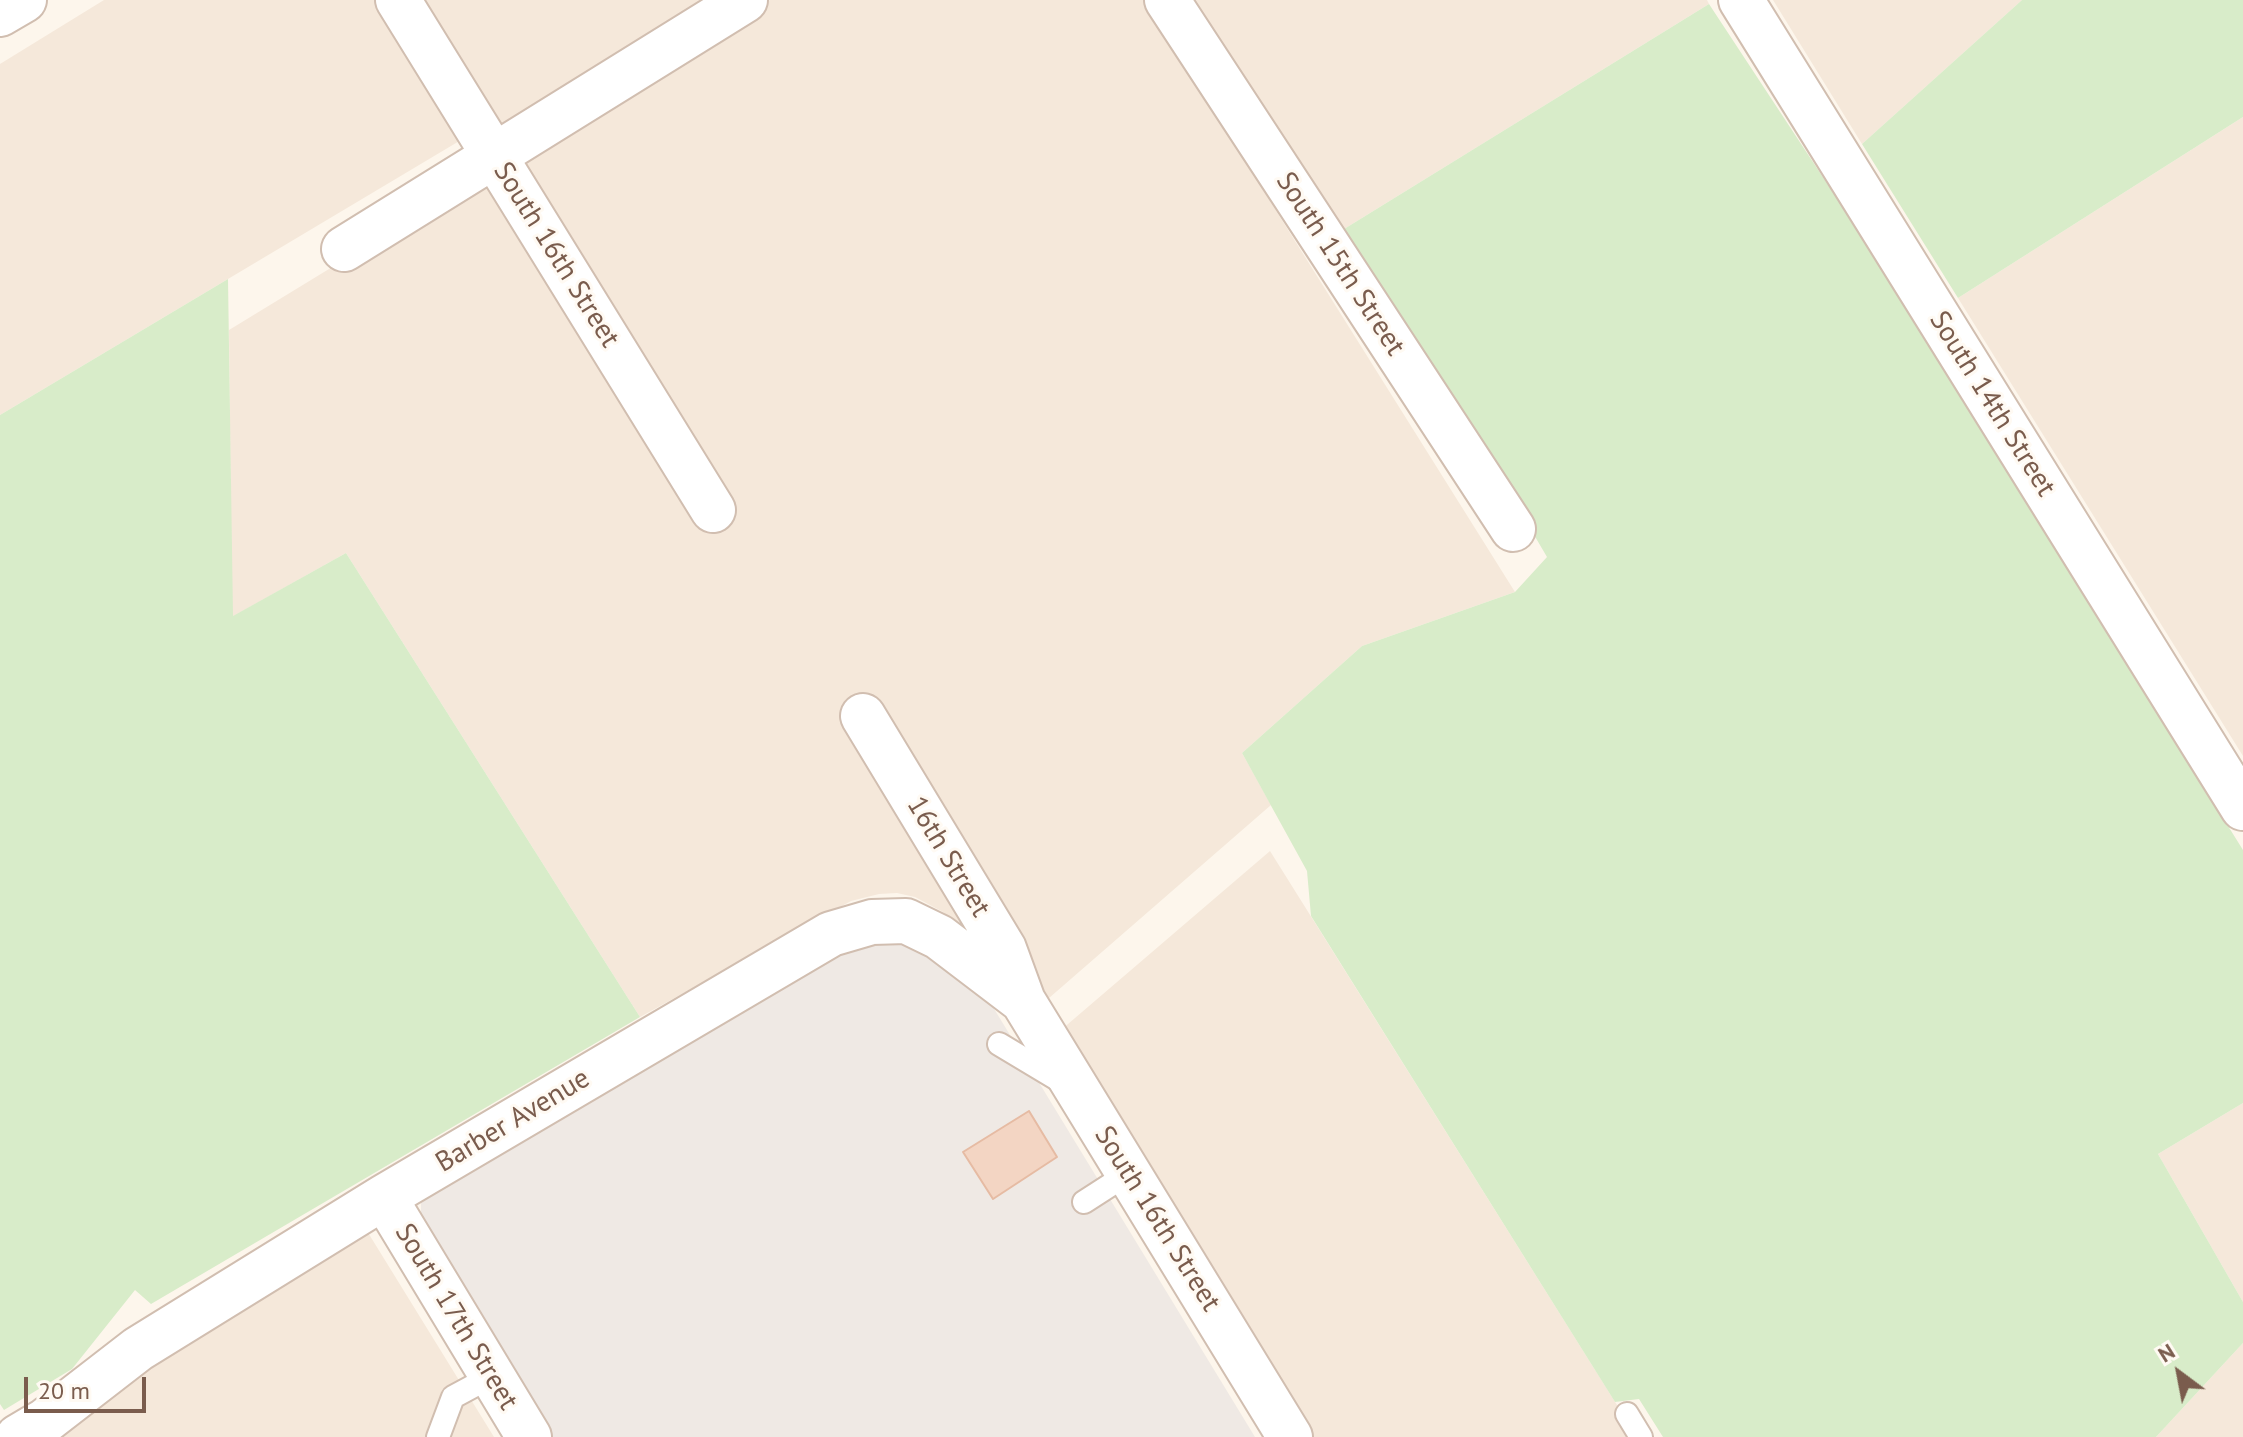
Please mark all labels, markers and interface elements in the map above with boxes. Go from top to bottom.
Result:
street label: South 16th Street [486,156,626,354]
street label: South 15th Street [1268,166,1412,362]
street label: South 14th Street [1922,305,2062,503]
street label: 16th Street [899,791,997,923]
street label: Barber Avenue [430,1062,596,1180]
street label: South 16th Street [1087,1120,1227,1318]
street label: South 17th Street [387,1218,525,1416]
north arrow [2139,1333,2219,1413]
text: N [2153,1337,2180,1368]
scale bar [28,1361,150,1411]
text: 20 m [38,1375,90,1406]

